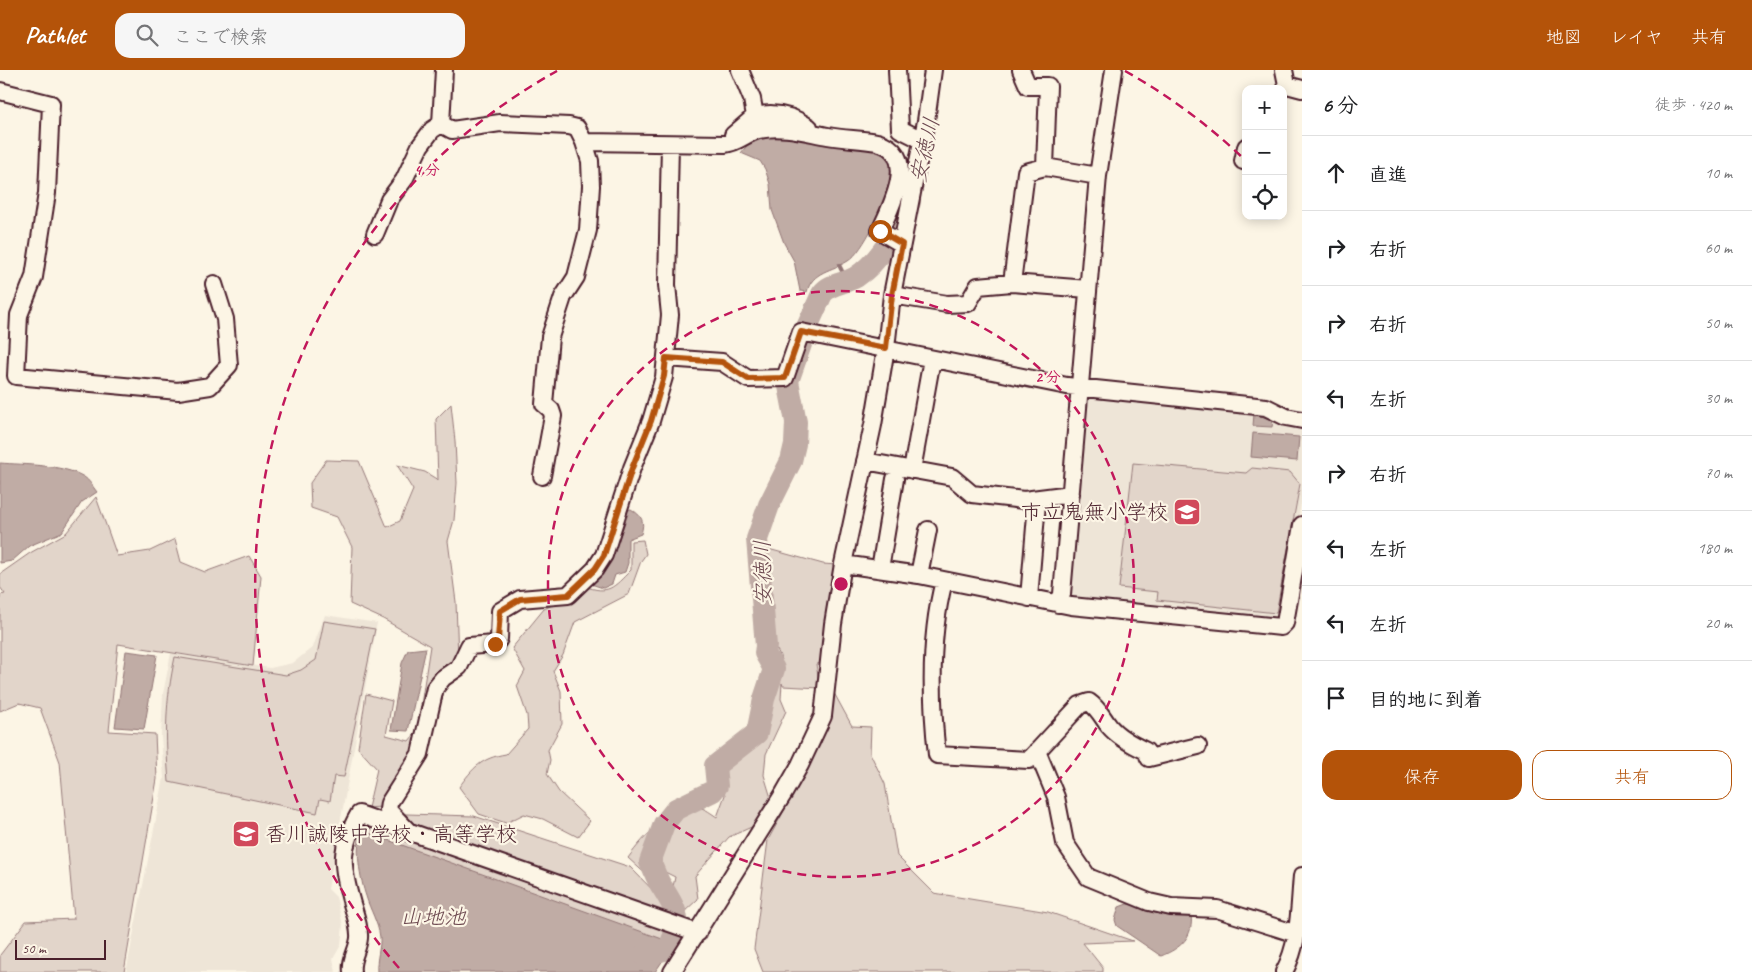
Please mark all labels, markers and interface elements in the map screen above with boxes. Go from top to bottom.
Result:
search box [115,13,465,58]
text: Pathlet [25,20,85,50]
icon: search [133,21,161,49]
text: ここで検索 [173,25,268,49]
text: 地図 [1546,26,1582,48]
text: レイヤ [1610,26,1663,48]
text: 共有 [1691,26,1727,48]
map controls [1242,85,1287,220]
button: + [1242,85,1287,130]
text: 6 分 [1322,92,1358,118]
text: 徒歩 · 420 m [1655,95,1732,115]
water label: 安徳川 [904,115,946,186]
button: − [1242,130,1287,175]
icon: ahead [1322,159,1350,187]
text: 4 分 [414,161,440,180]
text: 直進 [1369,163,1407,187]
text: 10 m [1705,163,1732,183]
button: locate [1242,175,1287,220]
route start [869,220,892,243]
icon: right [1322,234,1350,262]
text: 右折 [1369,238,1407,262]
text: 60 m [1705,238,1732,258]
icon: right [1322,309,1350,337]
text: 右折 [1369,313,1407,337]
text: 50 m [1705,313,1732,333]
text: 2 分 [1035,368,1061,387]
icon: left [1322,384,1350,412]
text: 左折 [1369,388,1407,412]
text: 30 m [1705,388,1732,408]
icon: right [1322,459,1350,487]
text: 右折 [1369,463,1407,487]
text: 70 m [1705,463,1732,483]
school or university icon: 市立鬼無小学校 [1172,497,1202,527]
place label: 市立鬼無小学校 [1021,499,1168,525]
icon: left [1322,534,1350,562]
text: 左折 [1369,538,1407,562]
text: 180 m [1698,538,1732,558]
water label: 安徳川 [748,540,778,606]
centre of rings [832,575,850,593]
icon: left [1322,609,1350,637]
text: 左折 [1369,613,1407,637]
text: 20 m [1705,613,1732,633]
route end [484,633,507,656]
icon: arrive [1322,684,1350,712]
text: 目的地に到着 [1369,688,1483,712]
button: 保存 [1322,750,1522,800]
button: 共有 [1532,750,1732,800]
school or university icon: 香川誠陵中学校・高等学校 [231,819,261,849]
place label: 香川誠陵中学校・高等学校 [265,821,517,847]
water label: 山地池 [400,903,467,931]
scale bar [15,937,106,960]
text: 50 m [22,940,46,957]

